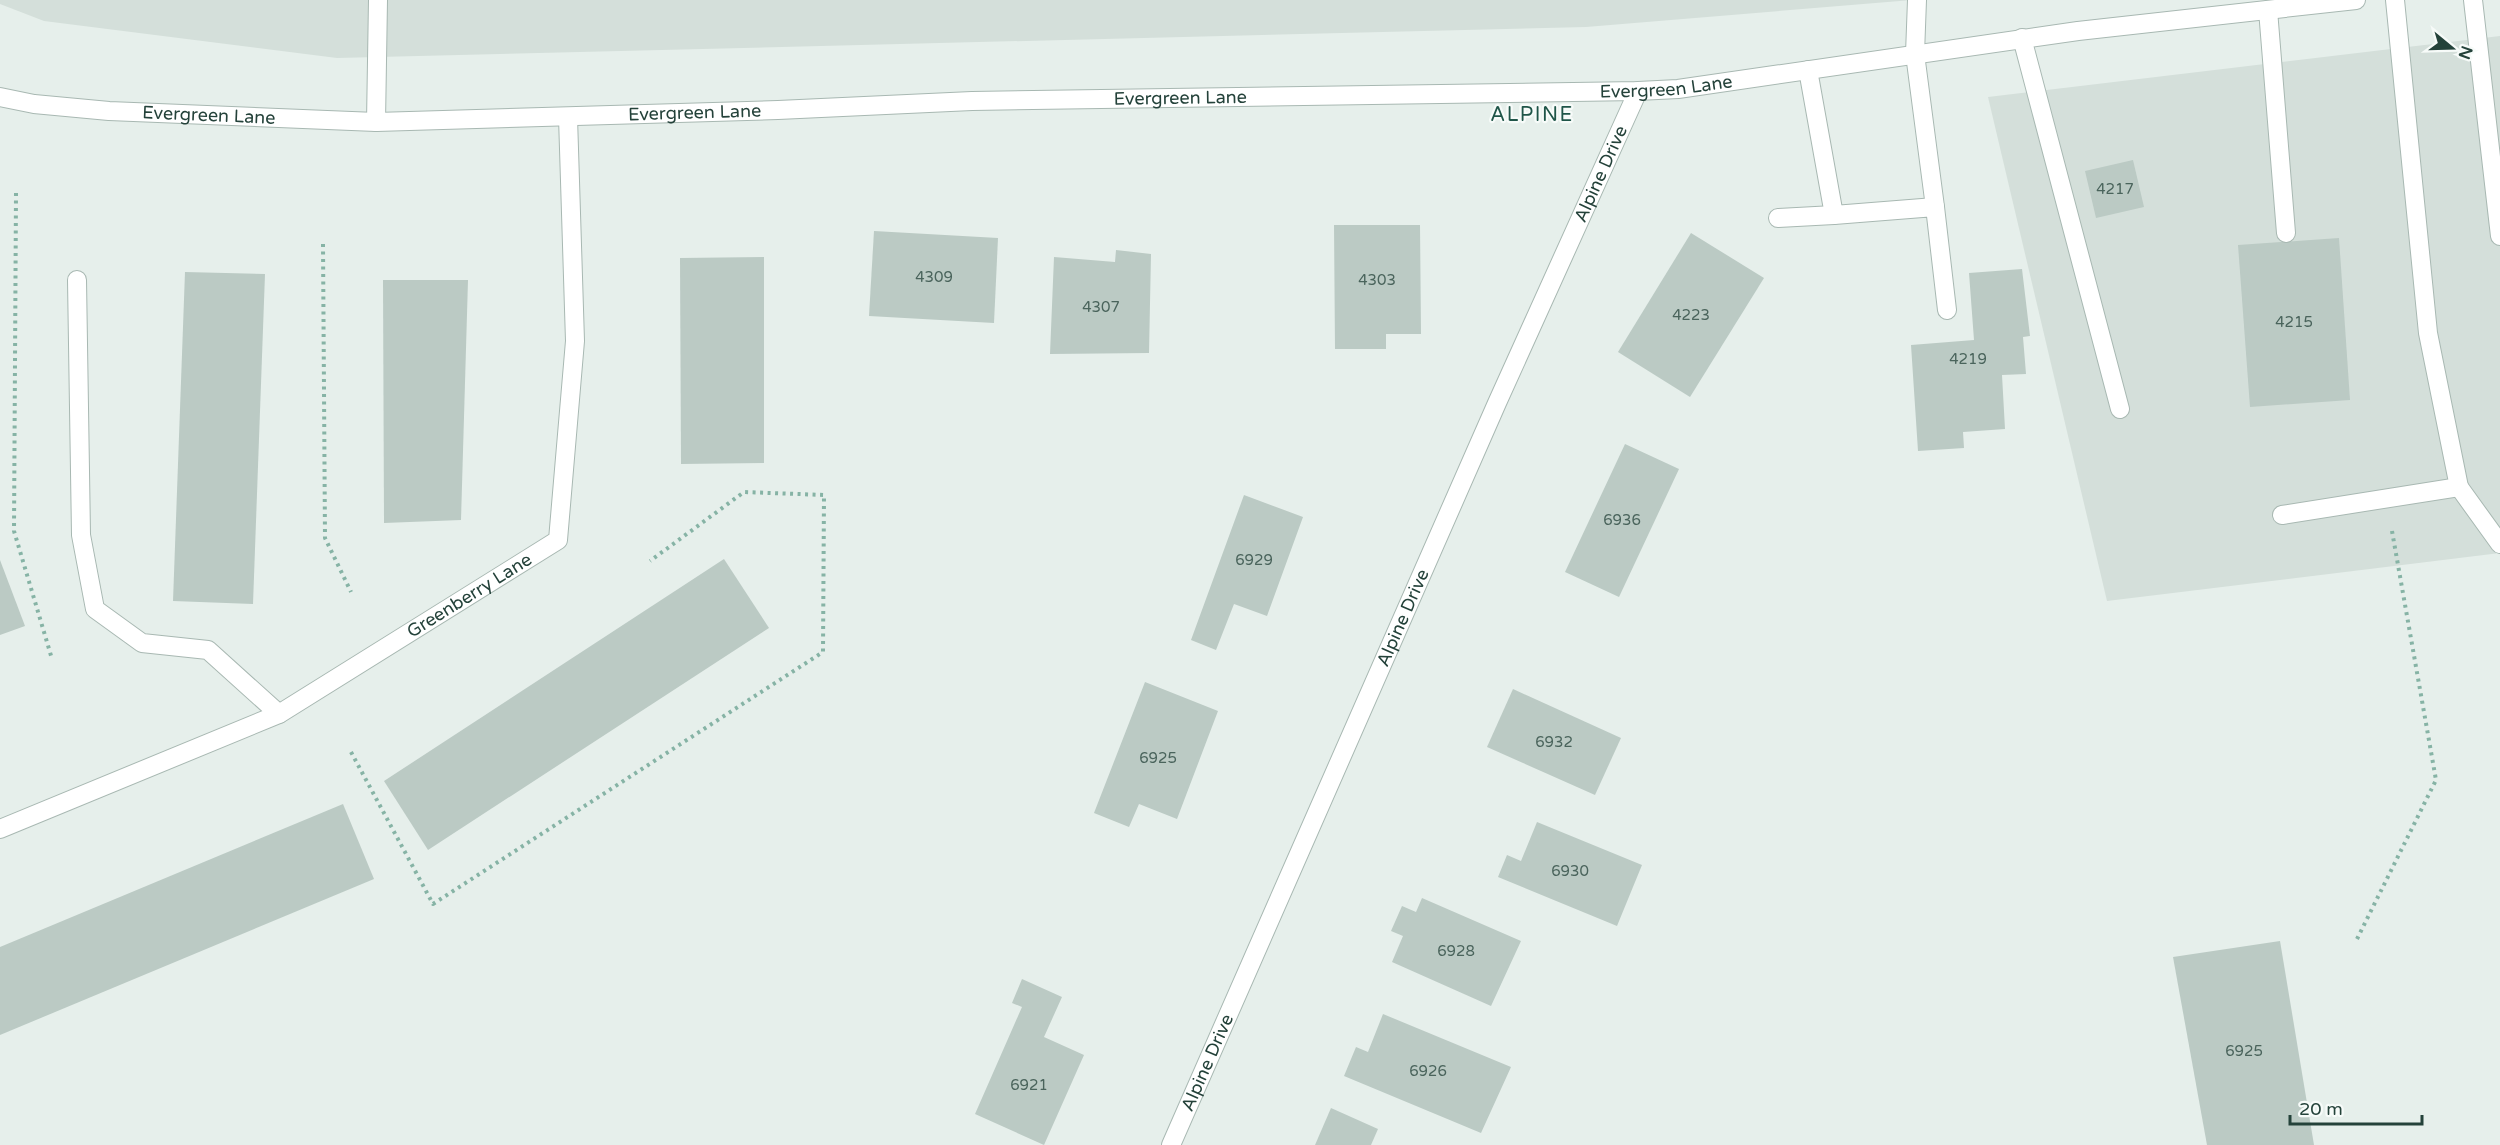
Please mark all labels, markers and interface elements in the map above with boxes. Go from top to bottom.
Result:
north arrow [2422,18,2482,78]
text: N [2454,43,2477,62]
street label: Evergreen Lane [1600,70,1734,103]
street label: Evergreen Lane [1114,86,1247,110]
street label: Evergreen Lane [628,100,761,125]
street label: Evergreen Lane [142,101,276,129]
district label: ALPINE [1490,103,1574,127]
street label: Alpine Drive [1569,122,1632,226]
house number: 4217 [2096,180,2134,198]
house number: 4309 [915,268,953,286]
house number: 4303 [1358,271,1396,289]
house number: 4307 [1082,298,1120,316]
house number: 4223 [1672,306,1710,324]
house number: 4215 [2275,313,2313,331]
house number: 4219 [1949,350,1987,368]
house number: 6936 [1603,511,1641,529]
street label: Greenberry Lane [403,548,536,643]
house number: 6929 [1235,551,1273,569]
street label: Alpine Drive [1372,566,1434,670]
house number: 6932 [1535,733,1573,751]
house number: 6925 [1139,749,1177,767]
house number: 6930 [1551,862,1589,880]
house number: 6928 [1437,942,1475,960]
street label: Alpine Drive [1176,1011,1238,1115]
house number: 6925 [2225,1042,2263,1060]
house number: 6926 [1409,1062,1447,1080]
house number: 6921 [1010,1076,1048,1094]
scale bar [2290,1088,2422,1126]
text: 20 m [2299,1098,2343,1120]

